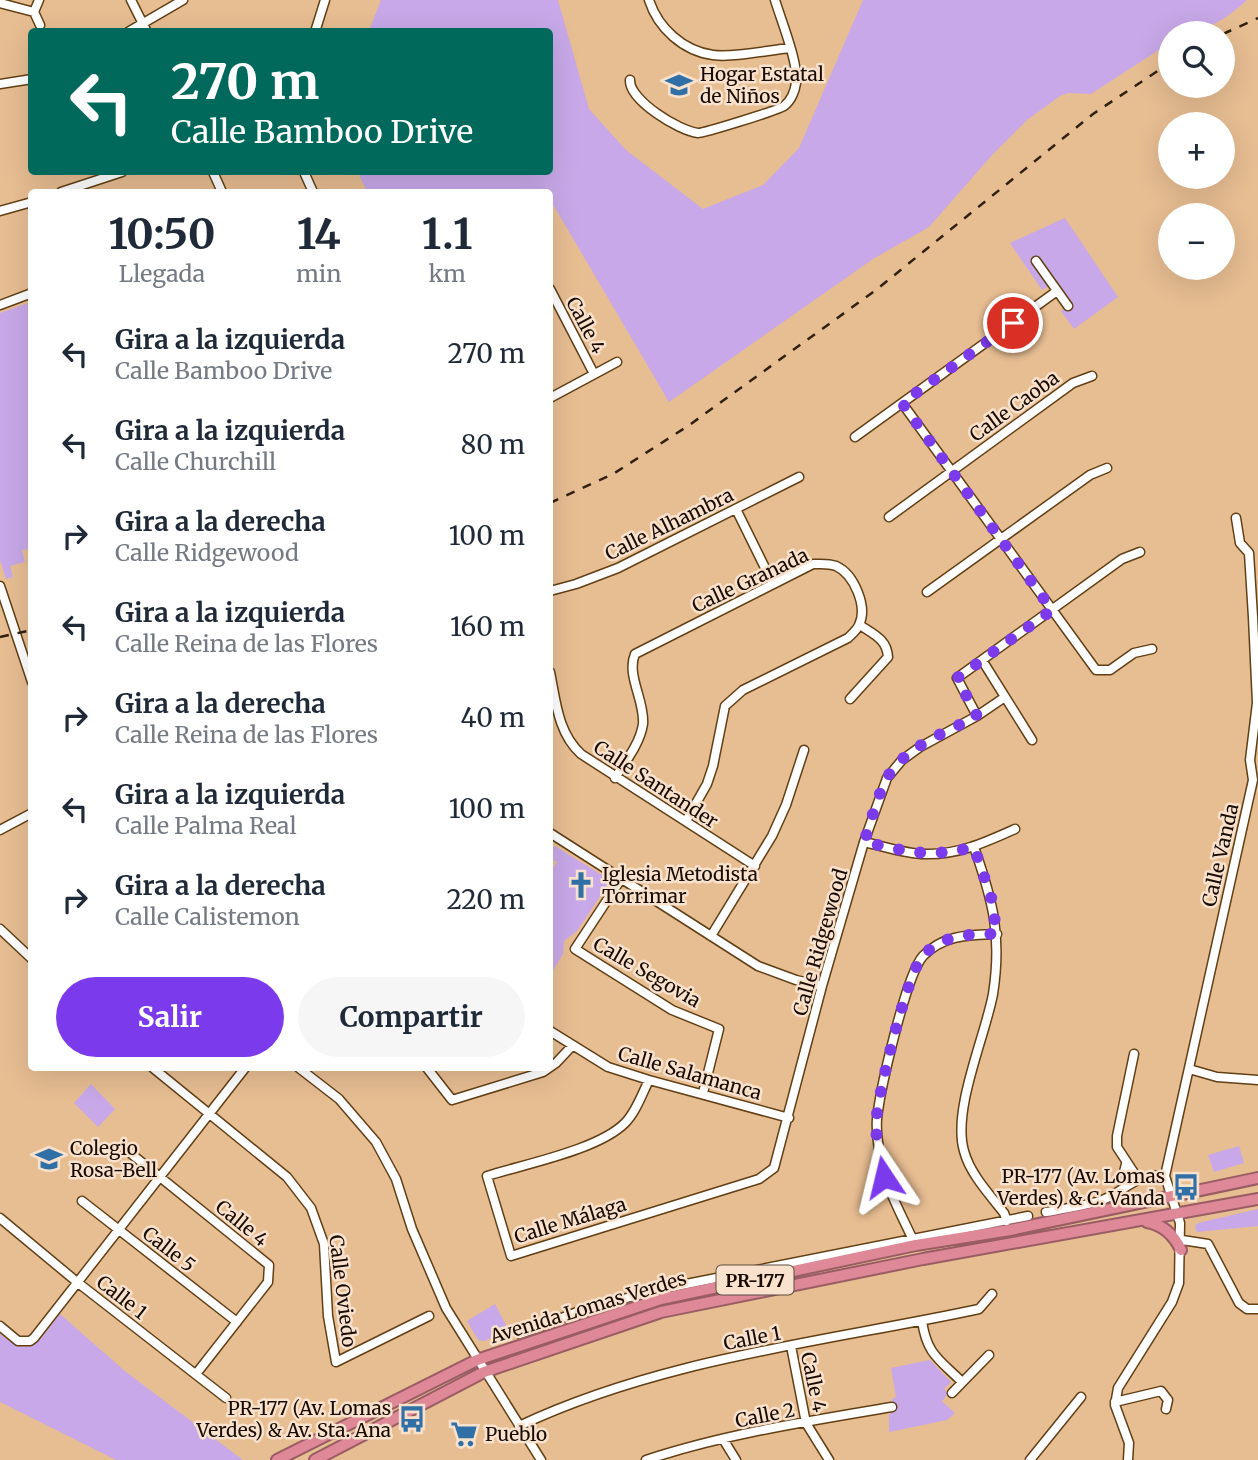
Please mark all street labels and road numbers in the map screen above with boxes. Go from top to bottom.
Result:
street label: Calle 4 [561,293,611,358]
street label: Calle Caoba [965,366,1063,446]
street label: Calle Alhambra [601,483,737,565]
street label: Calle Granada [688,543,812,617]
street label: Calle Santander [589,735,723,833]
street label: Calle Vanda [1196,801,1244,909]
street label: Calle Ridgewood [788,866,852,1018]
street label: Calle Segovia [589,932,705,1012]
street label: Calle Salamanca [615,1041,765,1105]
street label: Calle Málaga [511,1192,629,1248]
street label: Calle 4 [211,1195,273,1252]
street label: Calle 5 [138,1221,200,1277]
street label: Calle Oviedo [324,1233,362,1349]
street label: Avenida Lomas Verdes [486,1266,689,1349]
road number: PR-177 [716,1266,794,1294]
street label: Calle 1 [92,1270,152,1324]
street label: Calle 1 [721,1321,783,1355]
street label: Calle 4 [796,1350,832,1414]
street label: Calle 2 [733,1397,797,1433]

